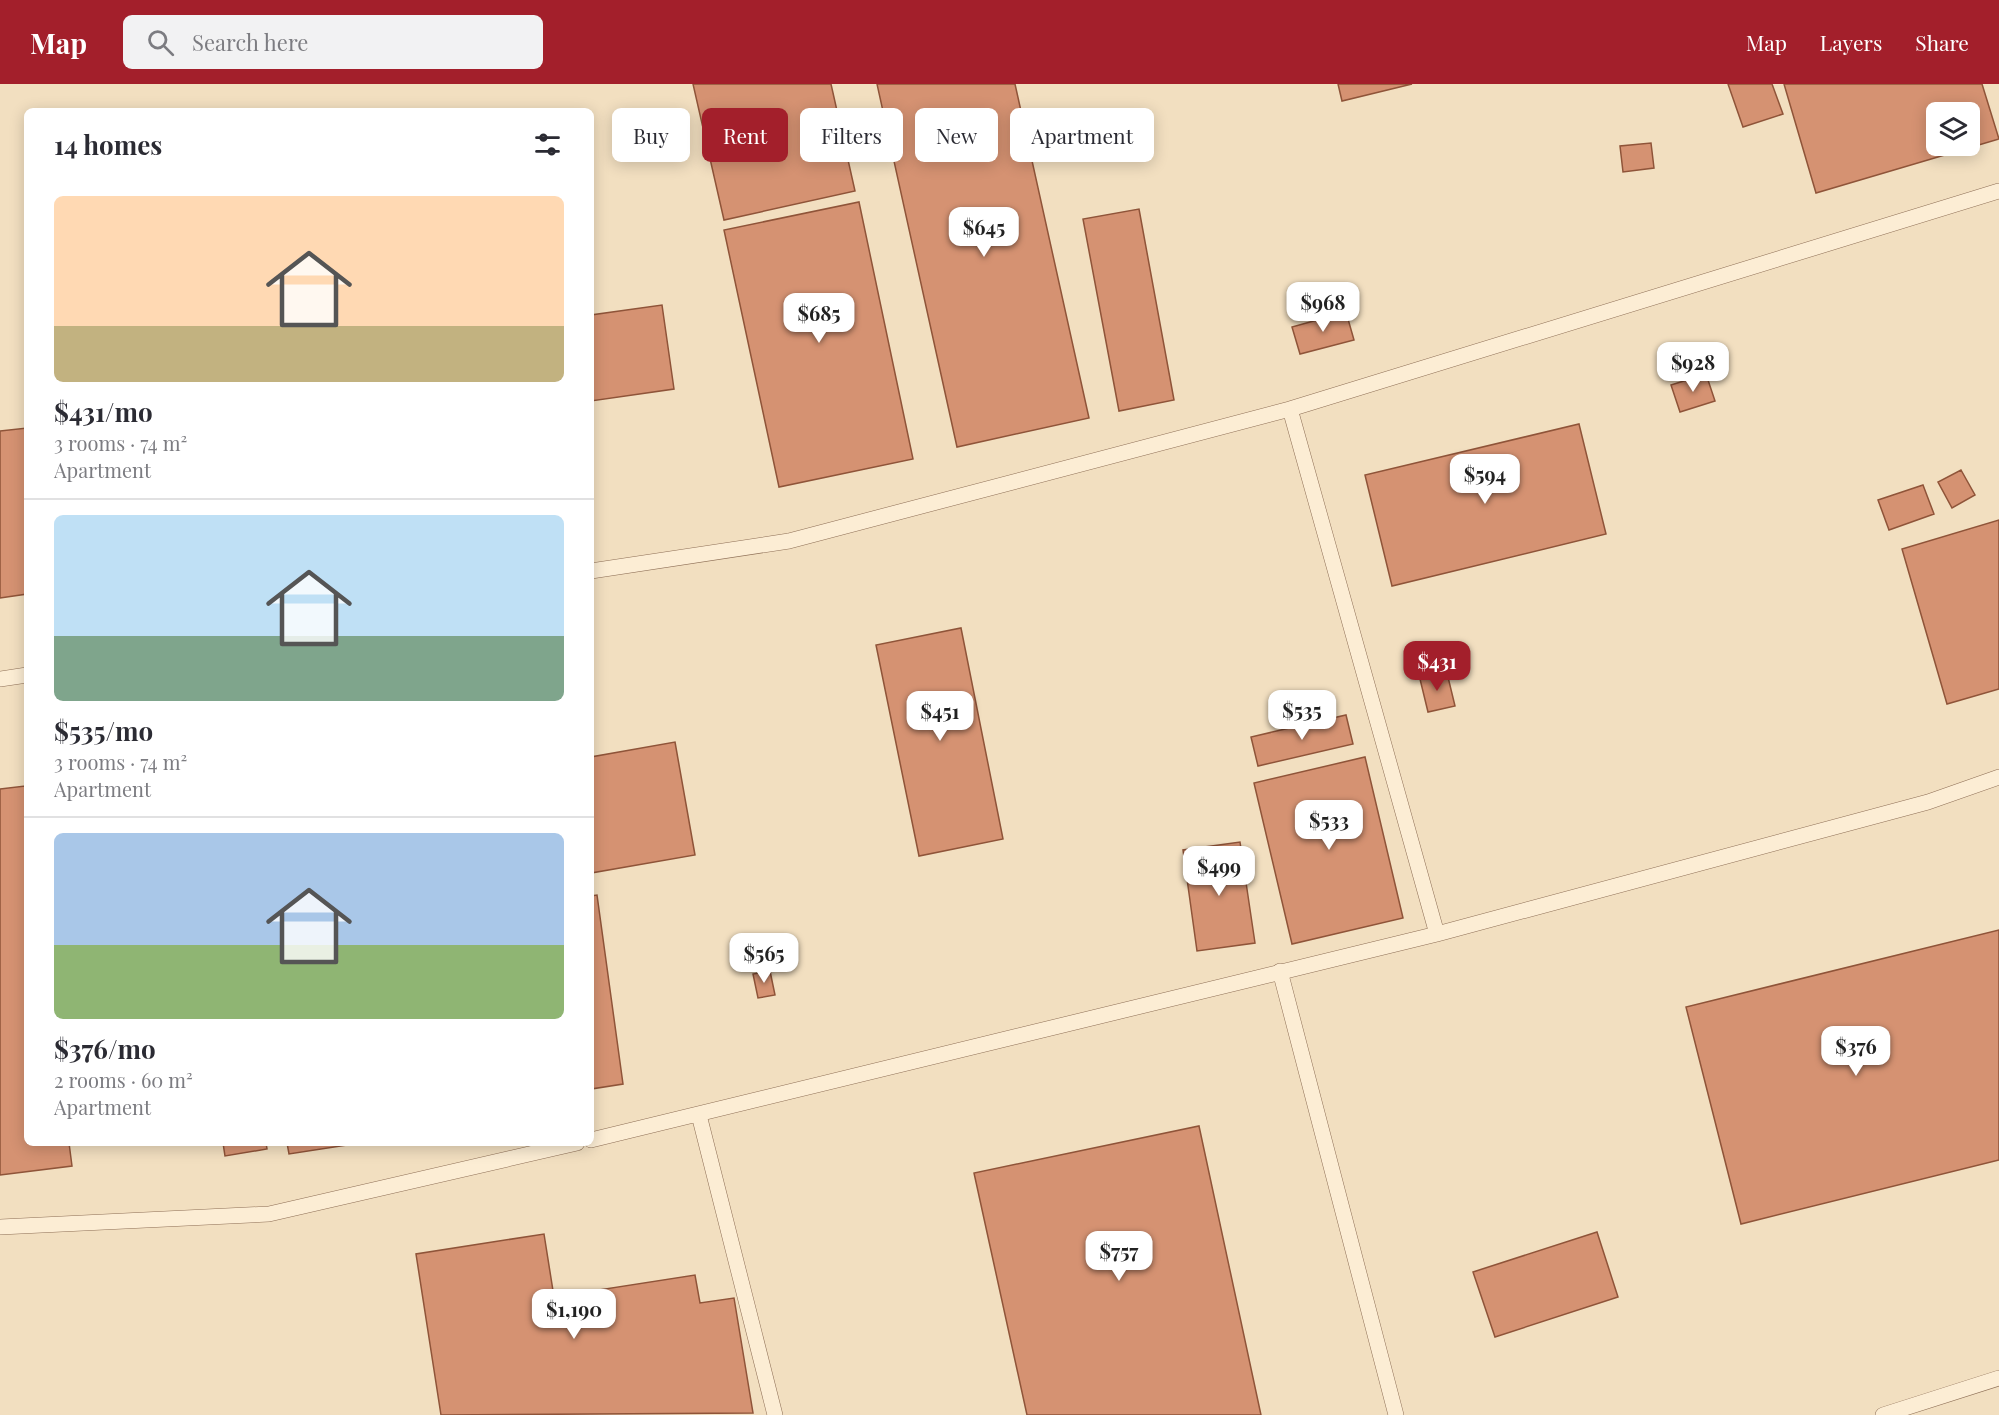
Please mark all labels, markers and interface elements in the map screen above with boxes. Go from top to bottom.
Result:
search box [123,15,543,69]
text: Map [30,24,87,61]
icon: search [144,26,177,59]
text: Search here [192,27,308,57]
text: Map [1746,28,1787,56]
text: Layers [1820,28,1882,56]
text: Share [1915,28,1969,56]
map controls [1926,102,1980,156]
button: layers [1926,102,1980,156]
chip: Buy [612,108,690,162]
chip: Rent [702,108,788,162]
chip: Filters [800,108,903,162]
chip: New [915,108,998,162]
chip: Apartment [1010,108,1154,162]
text: 14 homes [54,127,162,162]
icon: filters [531,128,564,161]
pin: $645 [948,207,1020,258]
text: $645 [963,213,1005,240]
icon: home [255,235,363,343]
pin: $968 [1287,282,1359,333]
text: $968 [1301,288,1345,315]
pin: $685 [783,293,855,344]
text: $685 [797,299,841,326]
pin: $928 [1657,342,1729,393]
text: $928 [1671,348,1715,375]
text: $431/mo [54,394,153,429]
text: 3 rooms · 74 m² [54,429,187,456]
pin: $594 [1449,454,1521,505]
text: Apartment [54,456,151,483]
text: $594 [1464,460,1506,487]
icon: home [255,554,363,662]
pin: $431 [1401,641,1473,692]
text: $431 [1417,647,1457,674]
pin: $535 [1266,690,1338,741]
pin: $451 [904,691,976,742]
text: $535 [1282,696,1322,723]
text: $451 [921,697,959,724]
text: $535/mo [54,713,153,748]
text: 3 rooms · 74 m² [54,748,187,775]
text: Apartment [54,775,151,802]
pin: $533 [1293,800,1365,851]
text: $533 [1309,806,1349,833]
pin: $499 [1183,846,1255,897]
text: $499 [1197,852,1241,879]
icon: home [255,872,363,980]
pin: $565 [728,933,800,984]
text: $565 [743,939,785,966]
pin: $376 [1820,1026,1892,1077]
text: $376/mo [54,1031,156,1066]
text: $376 [1835,1032,1877,1059]
text: 2 rooms · 60 m² [54,1066,193,1093]
text: Apartment [54,1093,151,1120]
pin: $757 [1083,1231,1155,1282]
text: $757 [1100,1237,1138,1264]
pin: $1,190 [525,1289,623,1340]
text: $1,190 [546,1295,602,1322]

